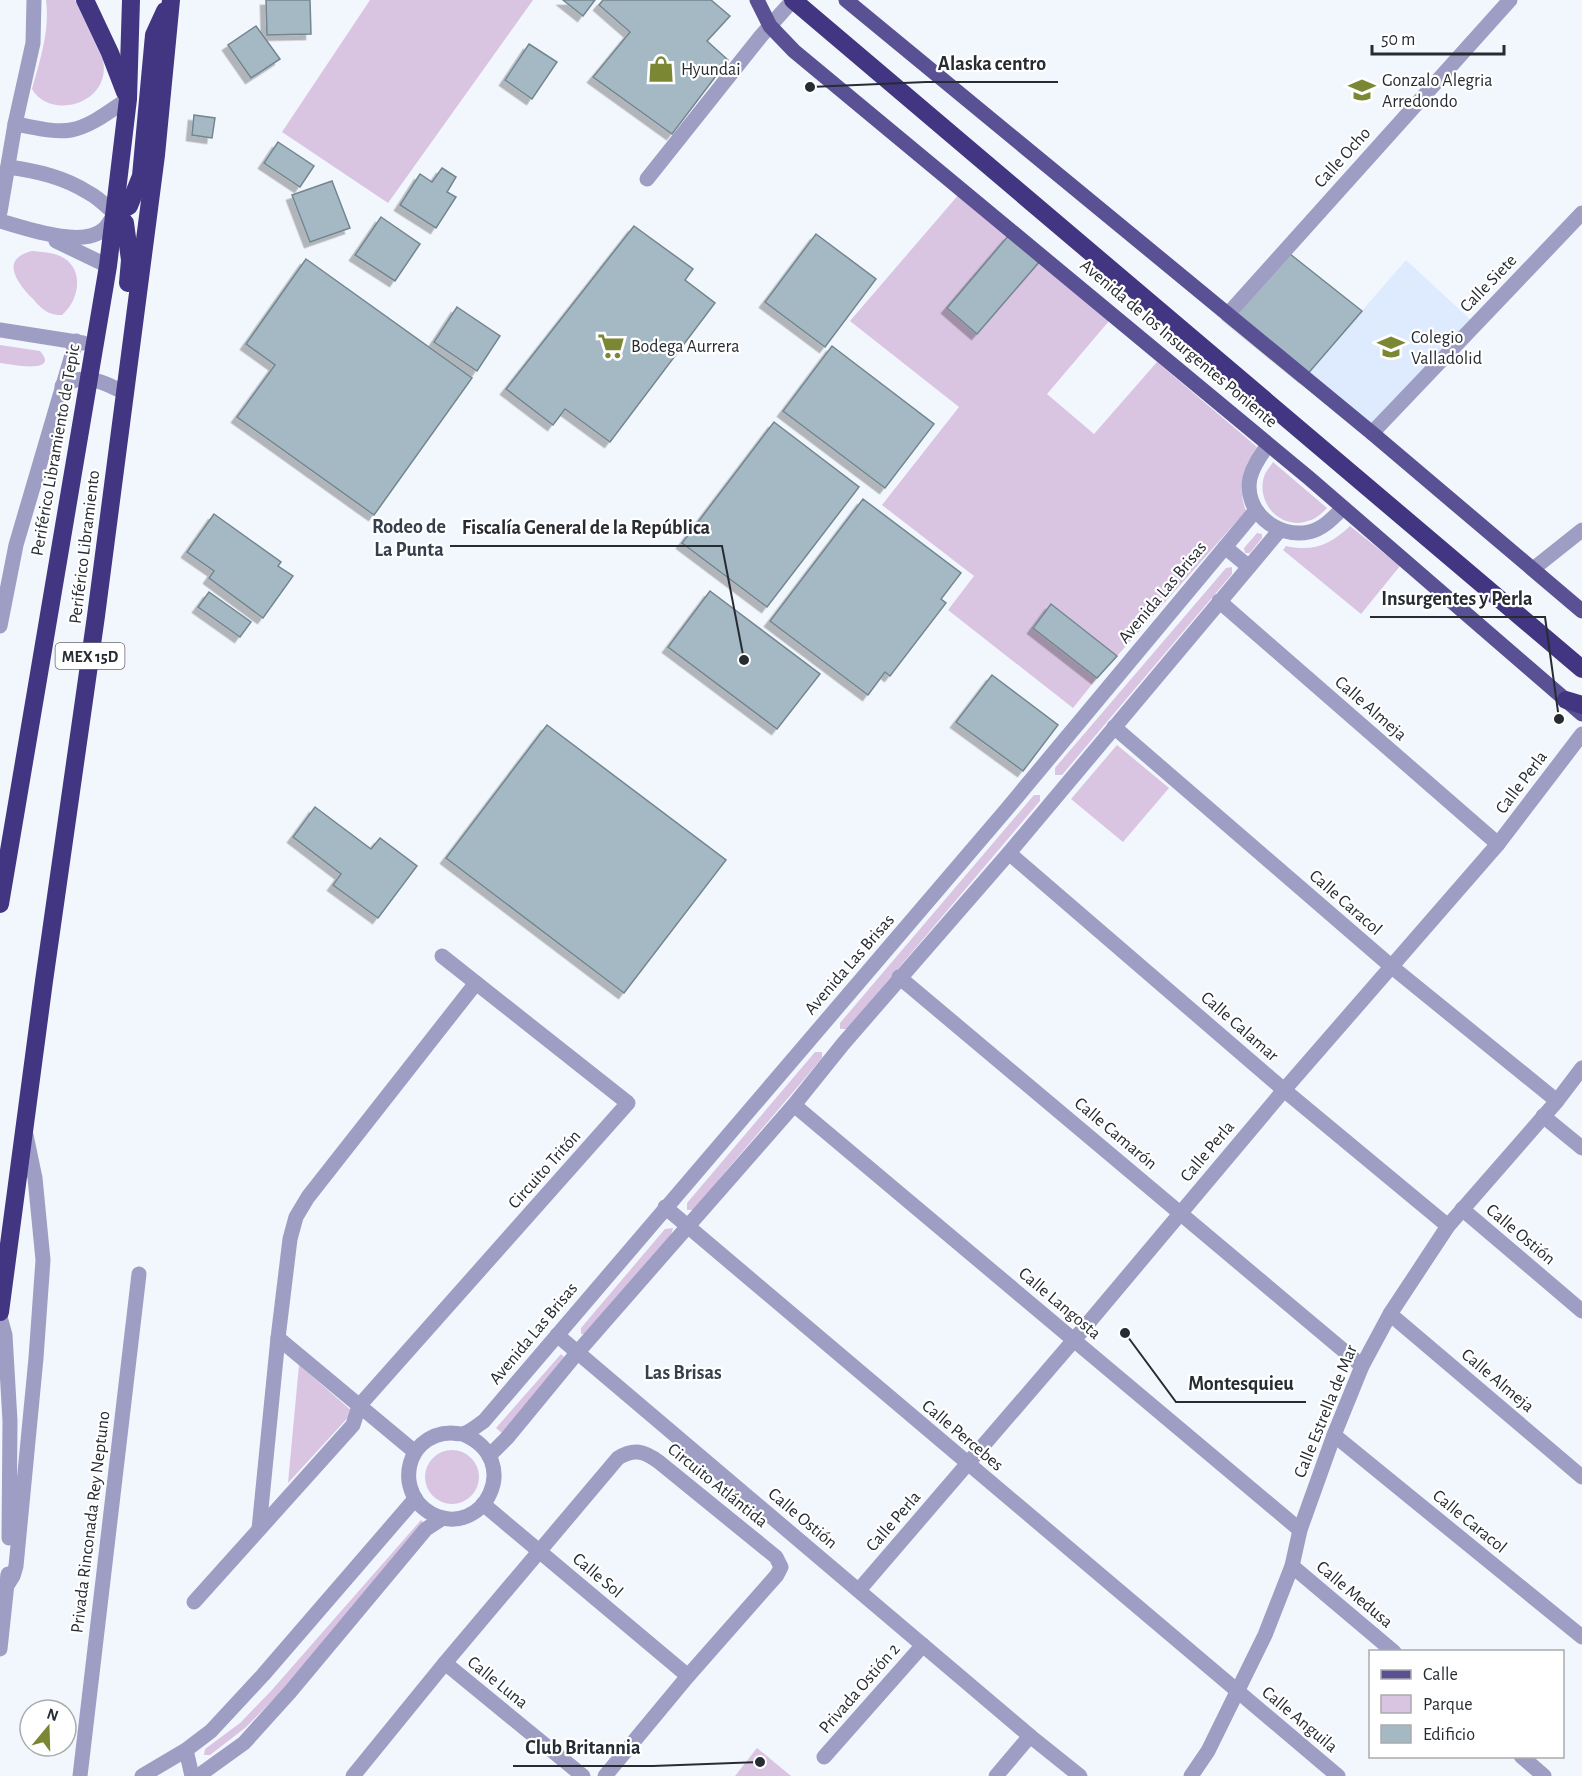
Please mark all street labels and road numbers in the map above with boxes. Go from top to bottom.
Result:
street label: Calle Ocho [1311,124,1374,191]
street label: Calle Siete [1457,251,1520,316]
street label: Avenida de los Insurgentes Poniente [1076,256,1280,431]
street label: Periférico Libramiento de Tepic [26,342,84,558]
street label: Periférico Libramiento [64,469,104,625]
street label: Avenida Las Brisas [1115,538,1210,647]
road number: MEX 15D [56,643,124,669]
street label: Calle Almeja [1331,673,1410,745]
street label: Calle Perla [1493,748,1551,817]
street label: Calle Caracol [1306,867,1385,939]
street label: Avenida Las Brisas [801,911,898,1018]
street label: Calle Calamar [1197,988,1282,1065]
street label: Calle Camarón [1071,1094,1160,1173]
street label: Calle Perla [1177,1118,1238,1186]
street label: Circuito Tritón [505,1127,584,1212]
street label: Calle Ostión [1482,1201,1558,1269]
street label: Calle Langosta [1015,1264,1104,1343]
street label: Avenida Las Brisas [486,1279,581,1388]
street label: Calle Estrella de Mar [1291,1342,1361,1480]
street label: Calle Almeja [1458,1345,1537,1416]
street label: Calle Percebes [918,1397,1006,1475]
street label: Privada Rinconada Rey Neptuno [68,1410,114,1634]
street label: Circuito Atlántida [664,1440,771,1531]
street label: Calle Ostión [764,1485,840,1553]
street label: Calle Caracol [1429,1487,1510,1557]
street label: Calle Perla [863,1488,925,1555]
street label: Calle Sol [569,1550,626,1602]
street label: Calle Medusa [1313,1558,1396,1632]
street label: Privada Ostión 2 [816,1640,904,1737]
street label: Calle Luna [464,1653,531,1712]
street label: Calle Anguila [1258,1683,1341,1756]

